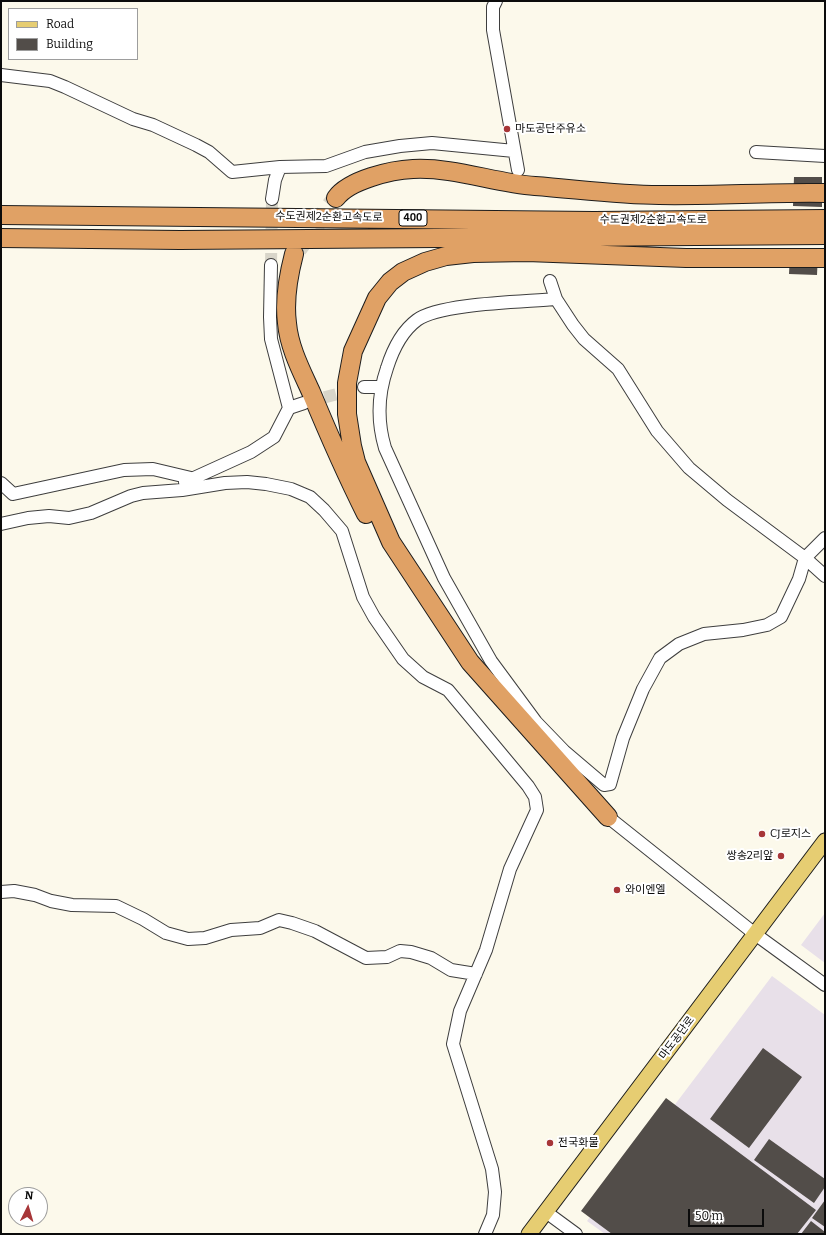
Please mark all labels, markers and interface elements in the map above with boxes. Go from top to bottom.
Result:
legend [8,8,138,60]
text: Road [46,17,74,31]
text: Building [46,37,93,51]
place label: 마도공단주유소 [515,122,586,136]
marker: 마도공단주유소 [502,124,512,134]
street label: 수도권제2순환고속도로 [275,209,383,225]
road number: 400 [399,210,427,226]
street label: 수도권제2순환고속도로 [599,213,707,227]
place label: CJ로지스 [770,827,811,841]
marker: CJ로지스 [757,829,767,839]
place label: 쌍송2리앞 [727,849,773,863]
marker: 쌍송2리앞 [776,851,786,861]
place label: 와이엔엘 [625,883,665,897]
marker: 와이엔엘 [612,885,622,895]
street label: 마도공단로 [657,1014,697,1062]
place label: 전국화물 [558,1136,598,1150]
marker: 전국화물 [545,1138,555,1148]
north arrow [8,1187,48,1227]
text: N [24,1189,34,1202]
scale bar [690,1201,766,1227]
text: 50 m [695,1209,723,1223]

